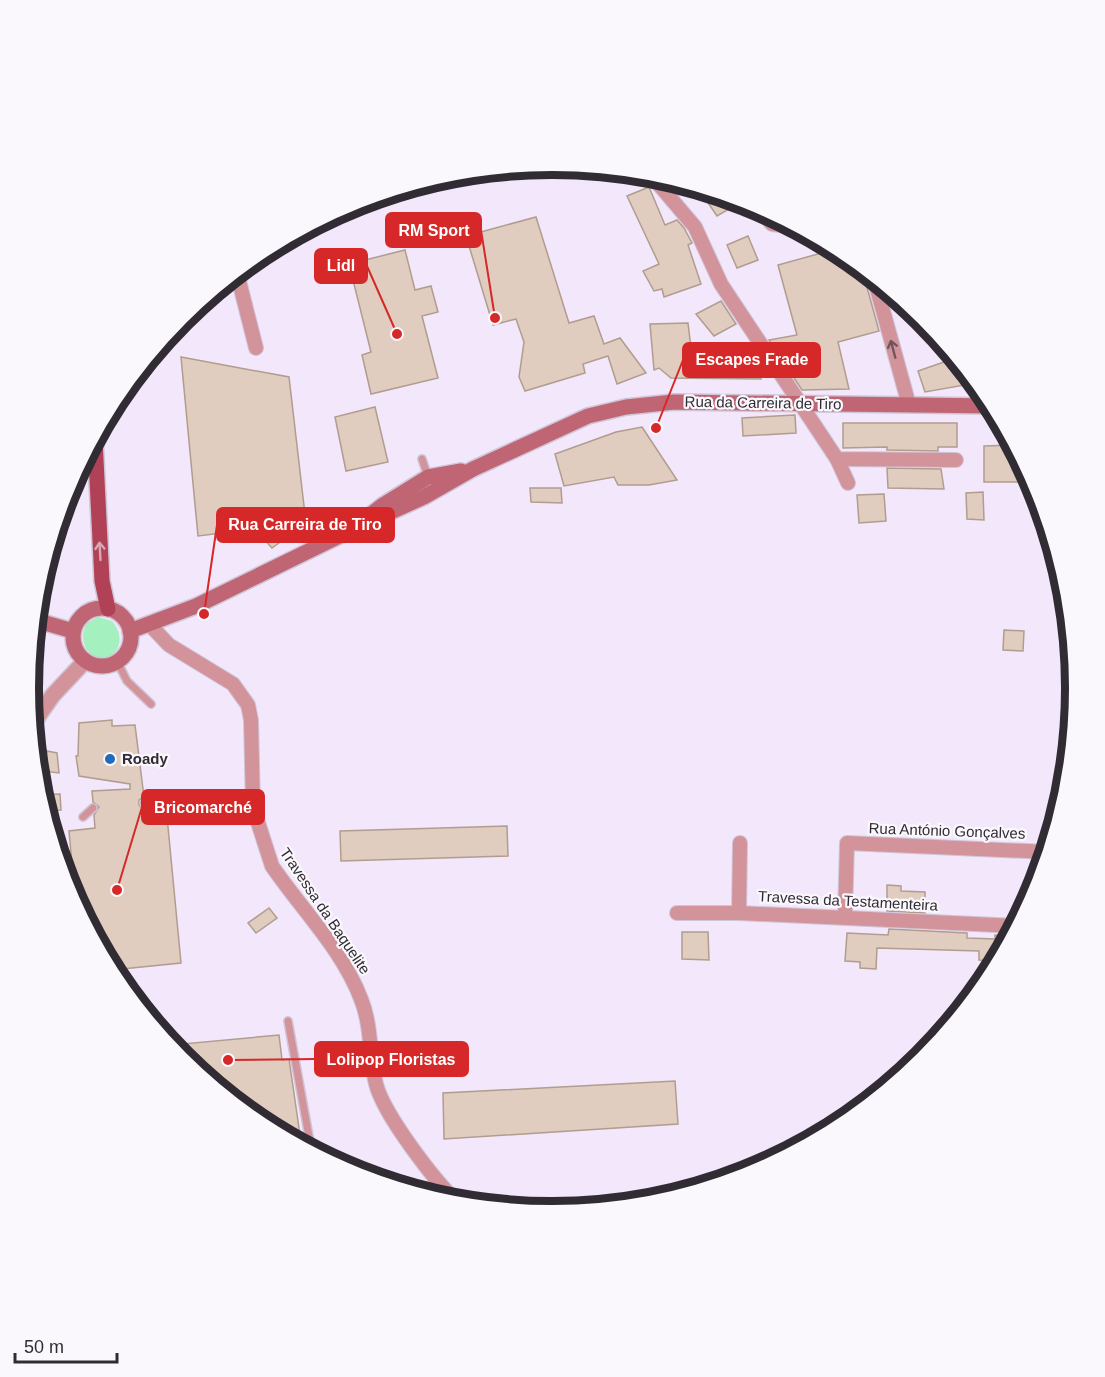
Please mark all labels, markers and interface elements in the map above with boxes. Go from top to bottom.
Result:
callout: RM Sport [386,213,481,247]
text: RM Sport [398,222,470,239]
callout: Lidl [315,249,367,283]
text: Lidl [327,257,355,274]
one-way arrow [887,340,899,359]
callout: Escapes Frade [683,343,820,377]
text: Escapes Frade [696,351,809,368]
street label: Rua da Carreira de Tiro [684,393,842,412]
callout: Rua Carreira de Tiro [217,508,394,542]
text: Rua Carreira de Tiro [228,516,382,533]
one-way arrow [95,541,106,561]
place label: Roady [122,750,169,767]
marker: Roady [103,752,117,766]
callout: Bricomarché [142,790,264,824]
text: Bricomarché [154,799,252,816]
street label: Rua António Gonçalves [868,819,1026,842]
street label: Travessa da Baquelite [277,844,374,977]
street label: Travessa da Testamenteira [758,887,939,914]
callout: Lolipop Floristas [315,1042,468,1076]
text: Lolipop Floristas [327,1051,456,1068]
scale bar [15,1326,117,1364]
text: 50 m [24,1337,64,1357]

